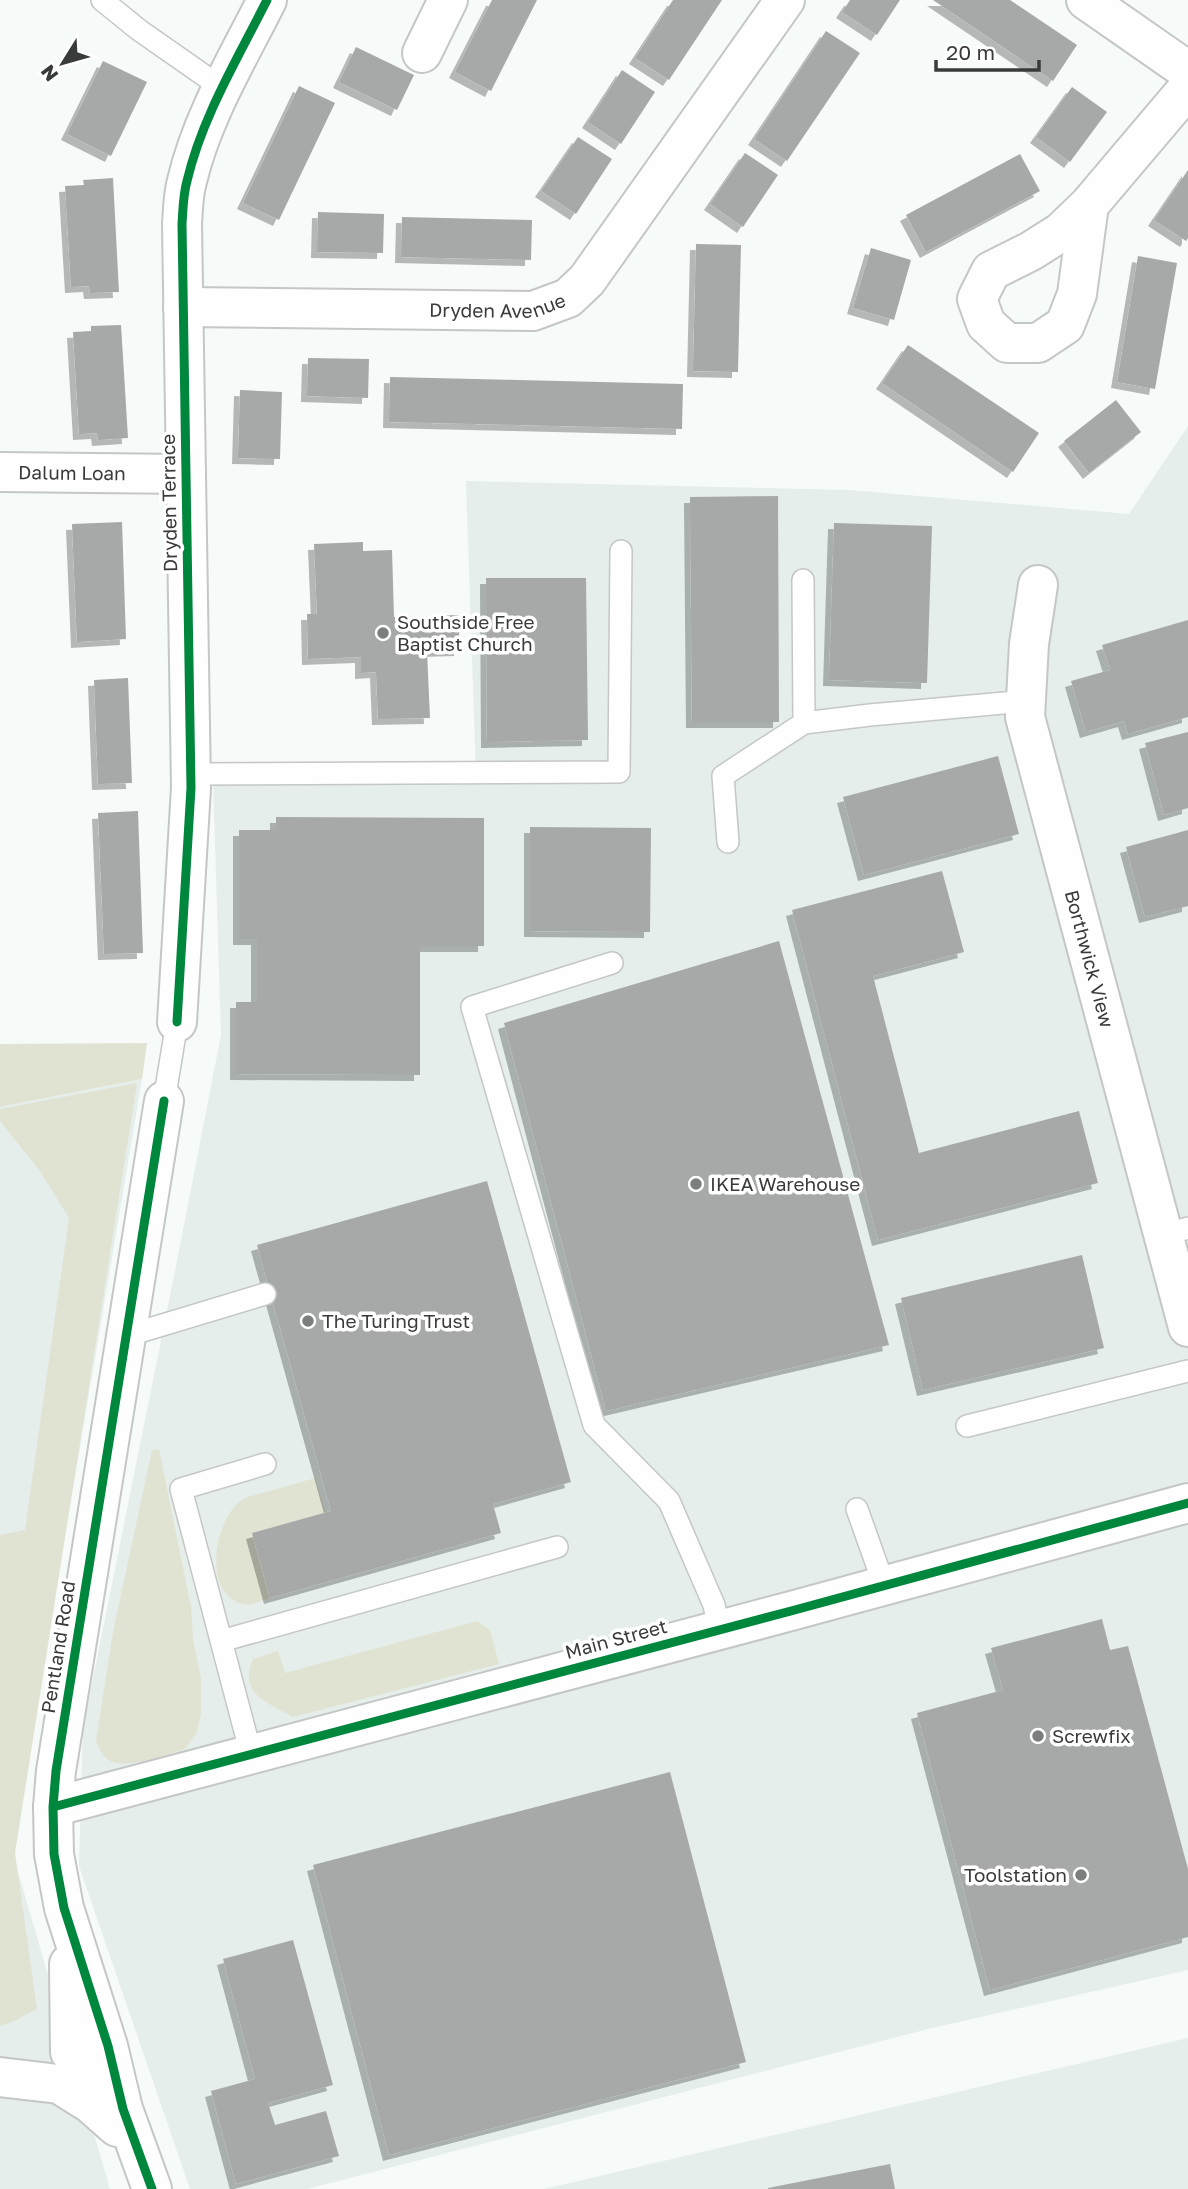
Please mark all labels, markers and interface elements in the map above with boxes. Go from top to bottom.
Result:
north arrow [28,28,98,98]
scale bar [936,28,1039,72]
text: 20 m [946,39,995,65]
text: N [35,61,63,86]
street label: Dryden Avenue [429,288,569,322]
street label: Dryden Terrace [156,434,181,572]
street label: Dalum Loan [18,460,126,484]
place label: Southside Free Baptist Church [397,610,535,655]
marker: Southside Free Baptist Church [375,625,391,641]
street label: Borthwick View [1061,887,1119,1030]
place label: IKEA Warehouse [710,1172,860,1195]
marker: IKEA Warehouse [688,1176,704,1192]
place label: The Turing Trust [322,1309,470,1332]
marker: The Turing Trust [300,1313,316,1329]
street label: Pentland Road [36,1579,79,1715]
street label: Main Street [562,1614,669,1663]
place label: Screwfix [1052,1724,1131,1747]
marker: Screwfix [1030,1728,1046,1744]
place label: Toolstation [964,1863,1067,1886]
marker: Toolstation [1073,1867,1089,1883]

